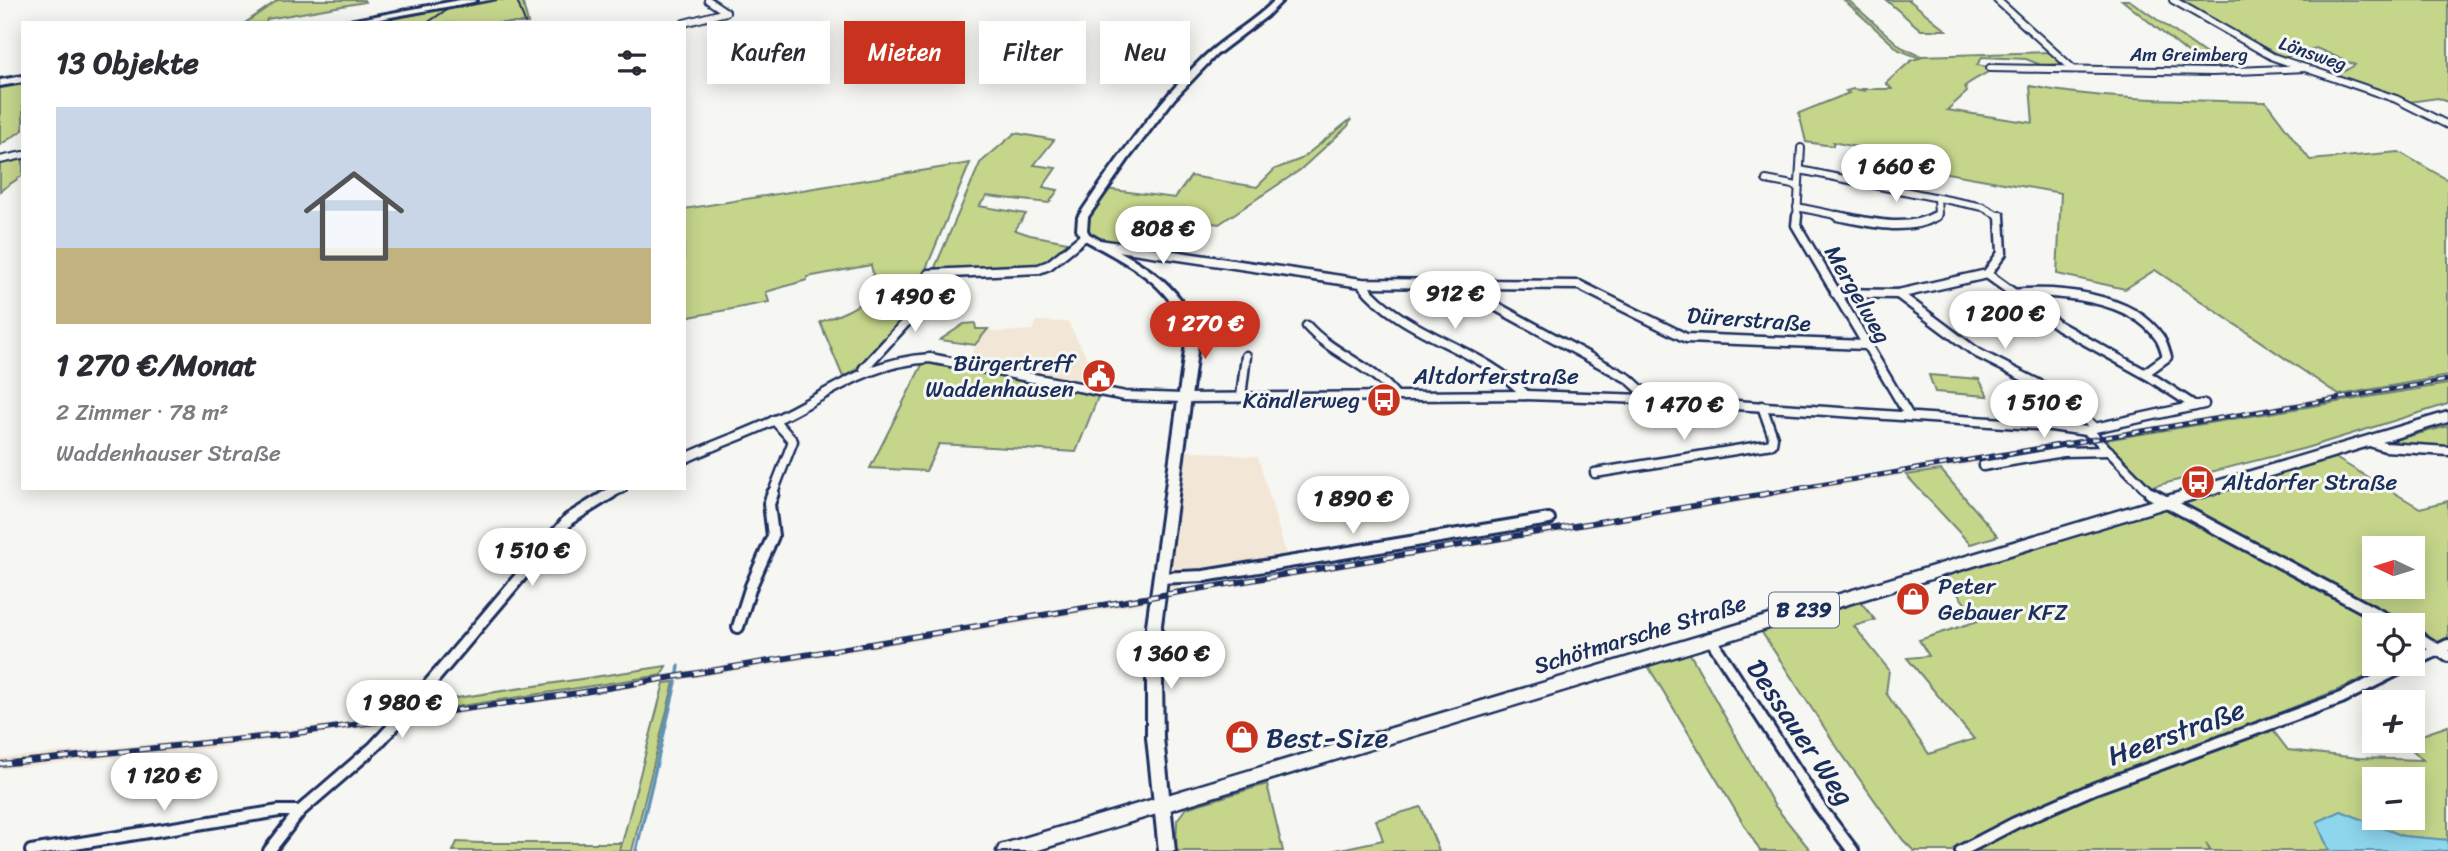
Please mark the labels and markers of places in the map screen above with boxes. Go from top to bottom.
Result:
pin: 1 660 € [1831,144,1961,204]
pin: 808 € [1114,206,1212,266]
pin: 912 € [1406,272,1504,331]
pin: 1 490 € [850,274,980,334]
pin: 1 200 € [1940,292,2070,351]
pin: 1 270 € [1140,302,1270,361]
place label: Bürgertreff Waddenhausen [925,343,1078,410]
public building icon: Bürgertreff Waddenhausen [1080,357,1118,395]
place label: Kändlerweg [1243,380,1360,421]
pin: 1 510 € [1979,380,2109,440]
bus stop icon: Kändlerweg [1365,381,1403,419]
pin: 1 470 € [1619,382,1749,442]
place label: Altdorfer Straße [2221,462,2397,503]
bus stop icon: Altdorfer Straße [2179,463,2217,501]
pin: 1 890 € [1288,476,1418,536]
pin: 1 510 € [467,528,597,588]
place label: Peter Gebauer KFZ [1938,566,2068,633]
shop icon: Peter Gebauer KFZ [1894,580,1932,618]
pin: 1 360 € [1106,632,1236,691]
pin: 1 980 € [337,680,467,740]
place label: Best-Size [1266,713,1388,762]
shop icon: Best-Size [1223,718,1261,756]
pin: 1 120 € [99,754,229,813]

